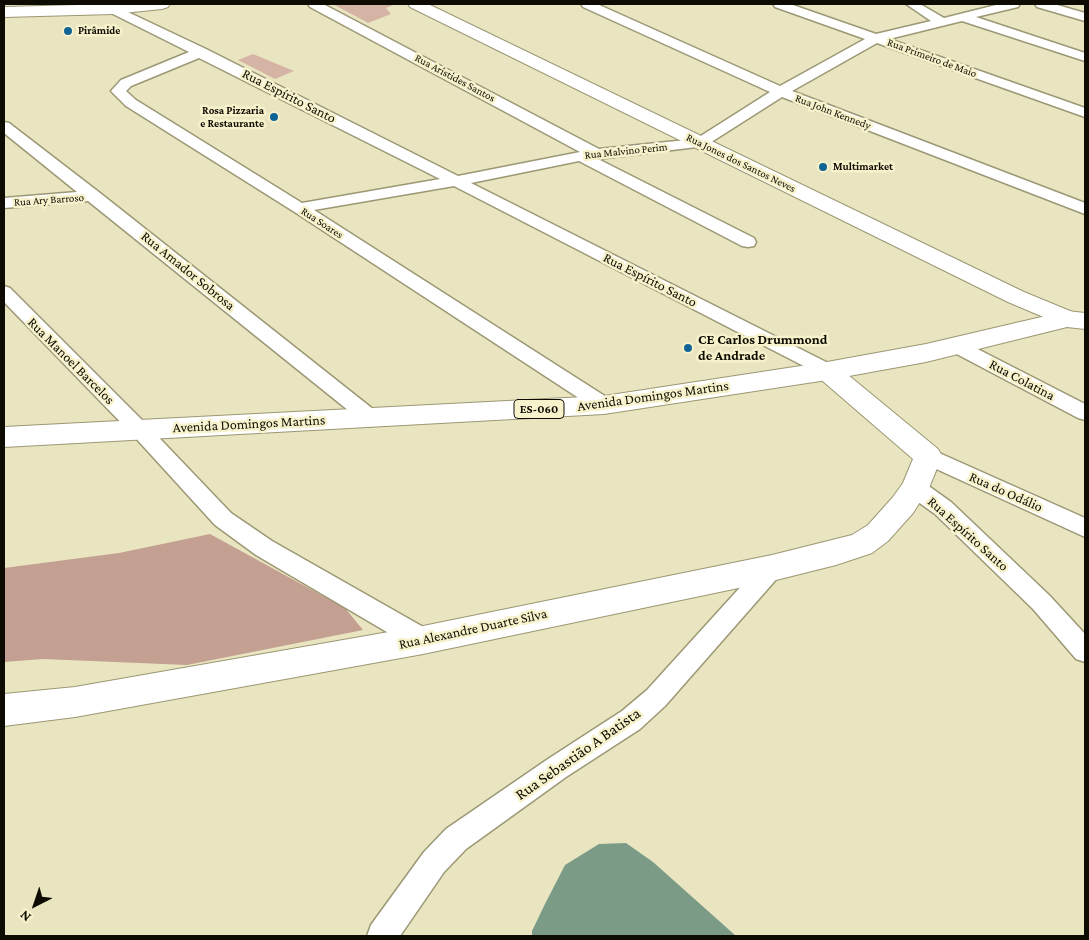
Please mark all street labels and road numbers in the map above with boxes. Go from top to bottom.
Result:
street label: Rua Primeiro de Maio [885,36,979,80]
street label: Rua Aristides Santos [412,51,498,105]
street label: Rua Espírito Santo [239,65,339,127]
street label: Rua John Kennedy [793,91,873,133]
street label: Rua Jones dos Santos Neves [684,131,798,195]
street label: Rua Malvino Perim [584,140,668,162]
street label: Rua Ary Barroso [14,191,84,209]
street label: Rua Soares [298,205,346,241]
street label: Rua Amador Sobrosa [138,228,238,314]
street label: Rua Espírito Santo [600,249,700,311]
street label: Rua Manoel Barcelos [24,314,118,408]
street label: Rua Colatina [986,356,1058,404]
street label: Avenida Domingos Martins [576,377,730,415]
road number: ES-060 [514,399,564,418]
street label: Avenida Domingos Martins [172,412,326,436]
street label: Rua do Odálio [967,468,1045,516]
street label: Rua Espírito Santo [924,493,1012,575]
street label: Rua Alexandre Duarte Silva [397,605,549,653]
street label: Rua Sebastião A Batista [512,704,644,804]

